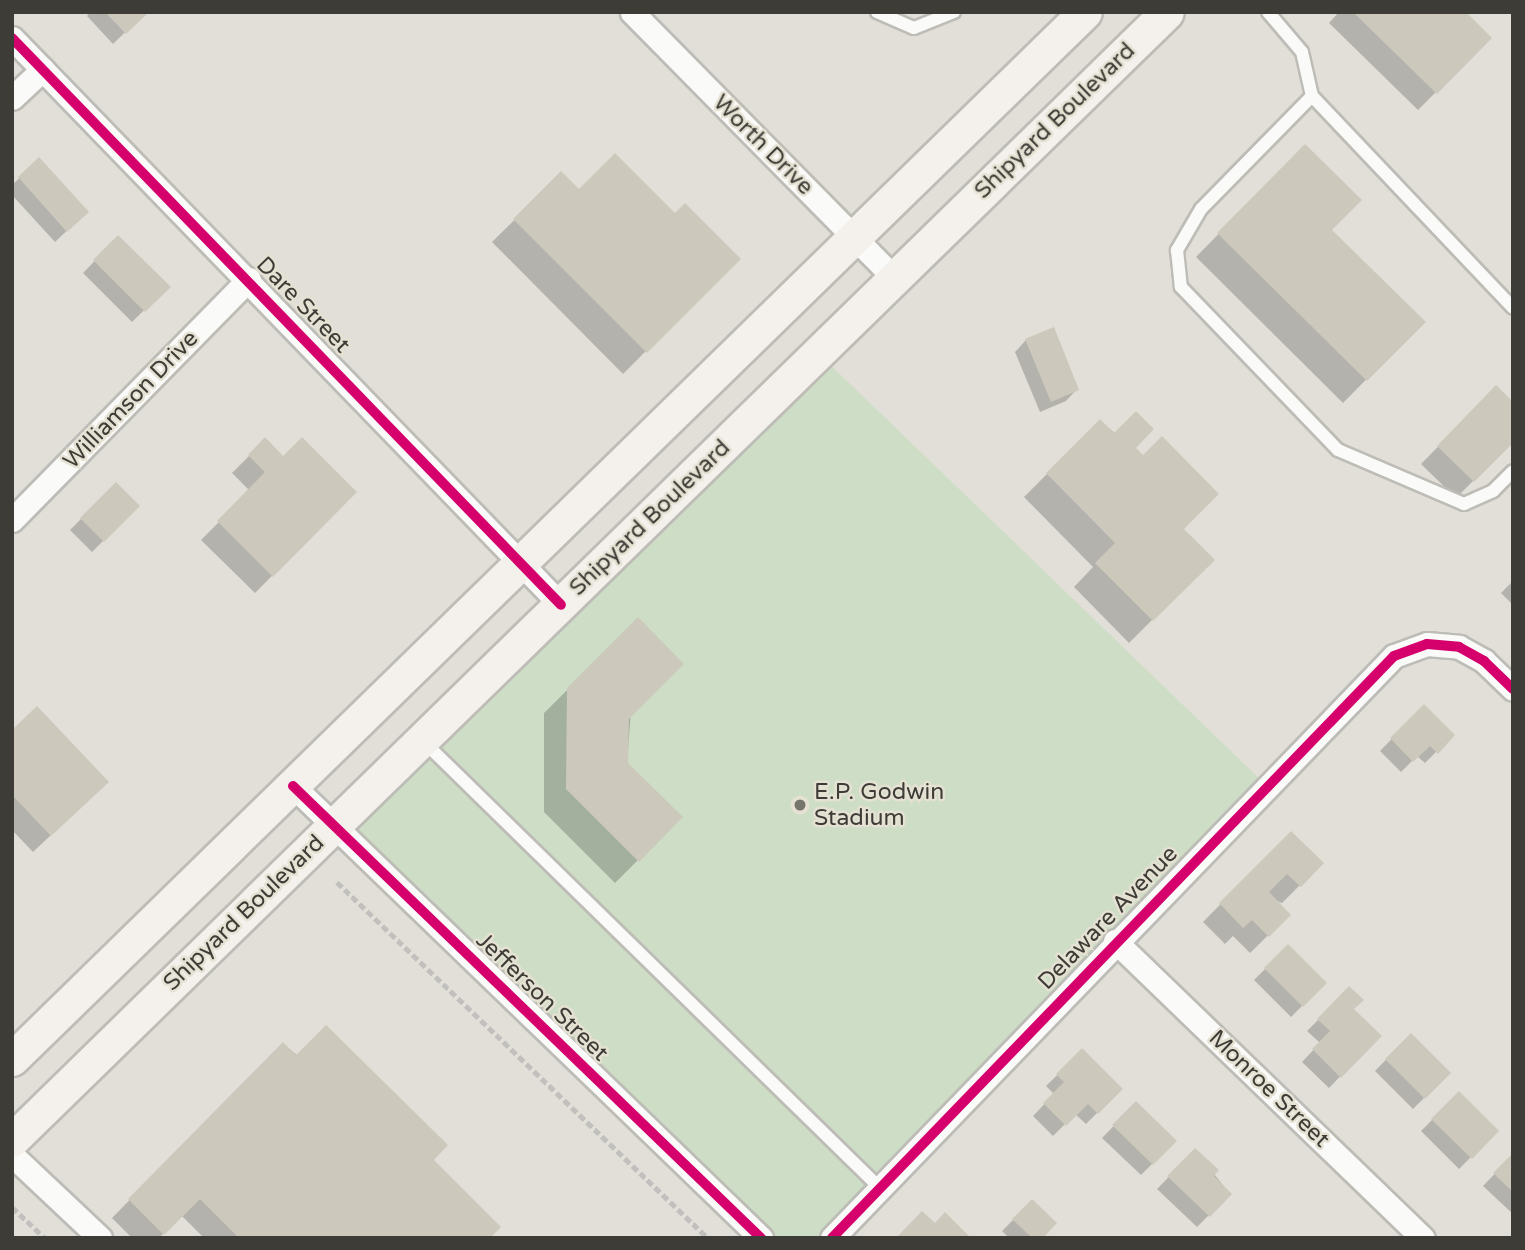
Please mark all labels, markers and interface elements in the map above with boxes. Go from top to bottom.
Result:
street label: Shipyard Boulevard [969,37,1141,205]
street label: Worth Drive [707,89,819,201]
street label: Dare Street [250,251,356,359]
street label: Williamson Drive [58,325,204,475]
street label: Shipyard Boulevard [564,434,736,602]
place label: E.P. Godwin Stadium [814,778,944,832]
marker: E.P. Godwin Stadium [792,797,808,813]
street label: Shipyard Boulevard [158,829,330,997]
street label: Delaware Avenue [1032,840,1184,996]
street label: Jefferson Street [470,927,614,1067]
street label: Monroe Street [1203,1025,1335,1153]

